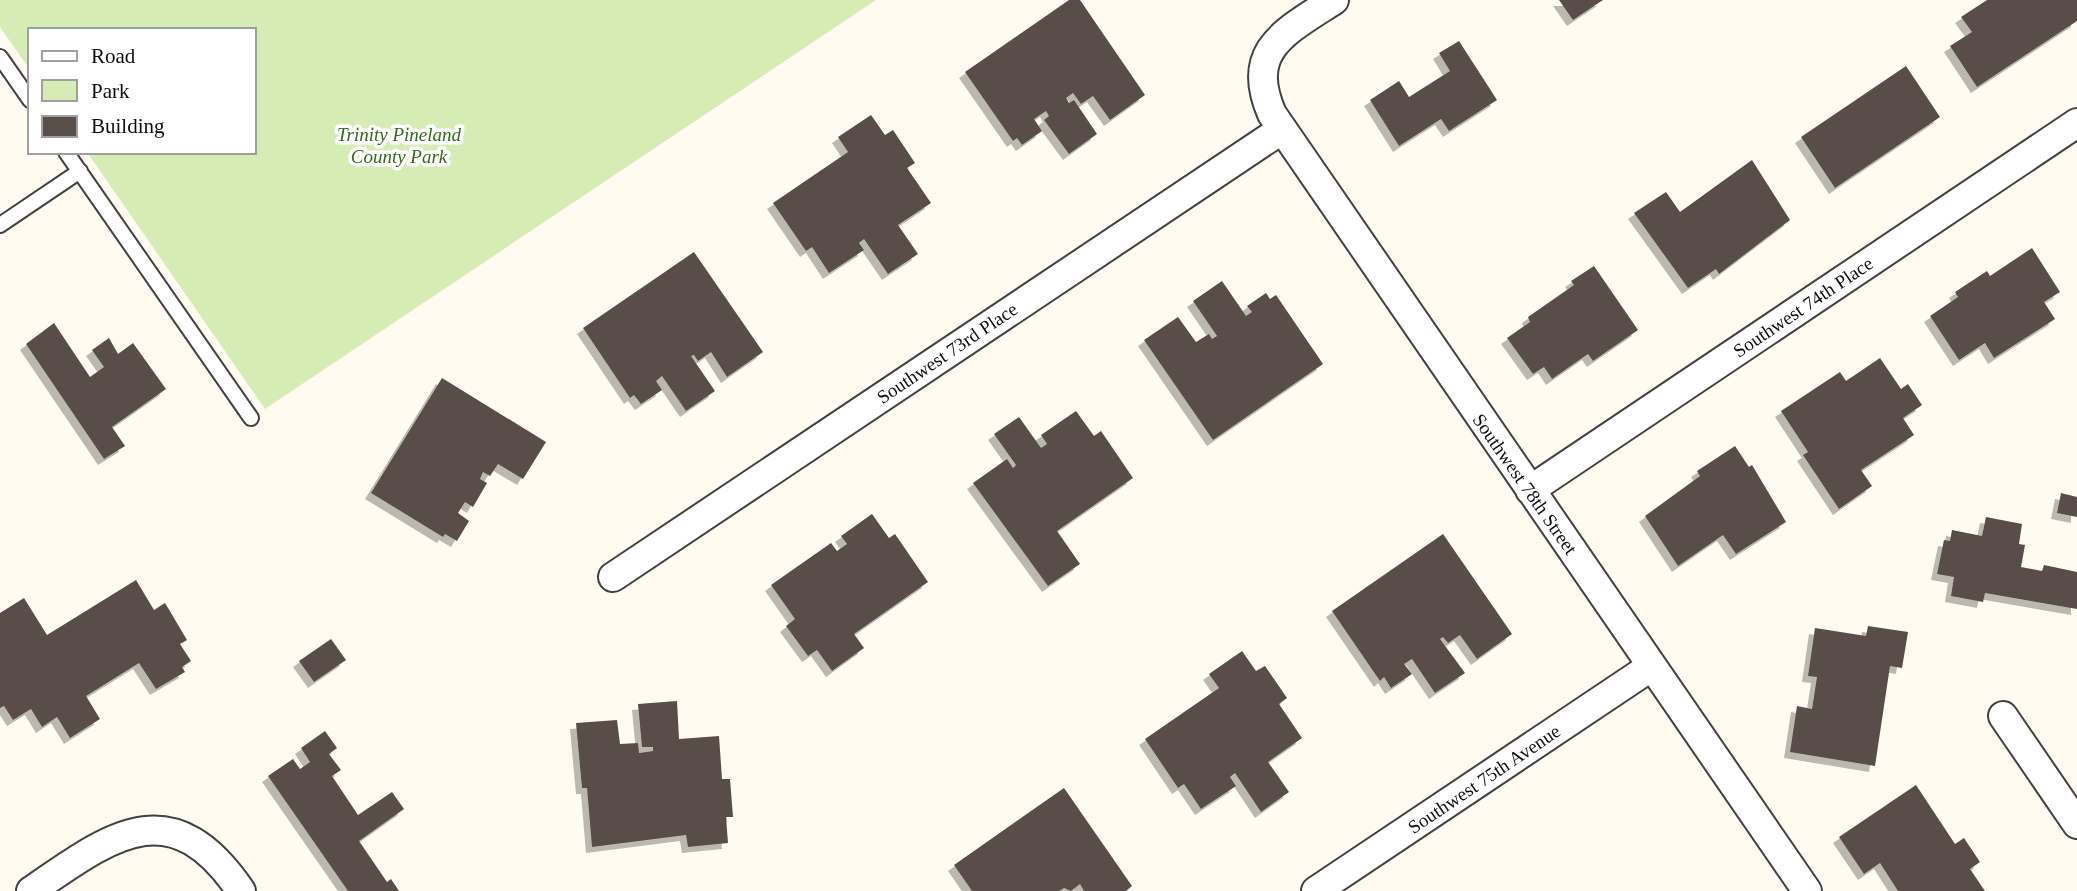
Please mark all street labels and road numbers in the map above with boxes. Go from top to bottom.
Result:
street label: Southwest 74th Place [1729,253,1877,361]
street label: Southwest 73rd Place [873,298,1021,408]
street label: Southwest 78th Street [1469,410,1582,559]
street label: Southwest 75th Avenue [1404,720,1564,838]

